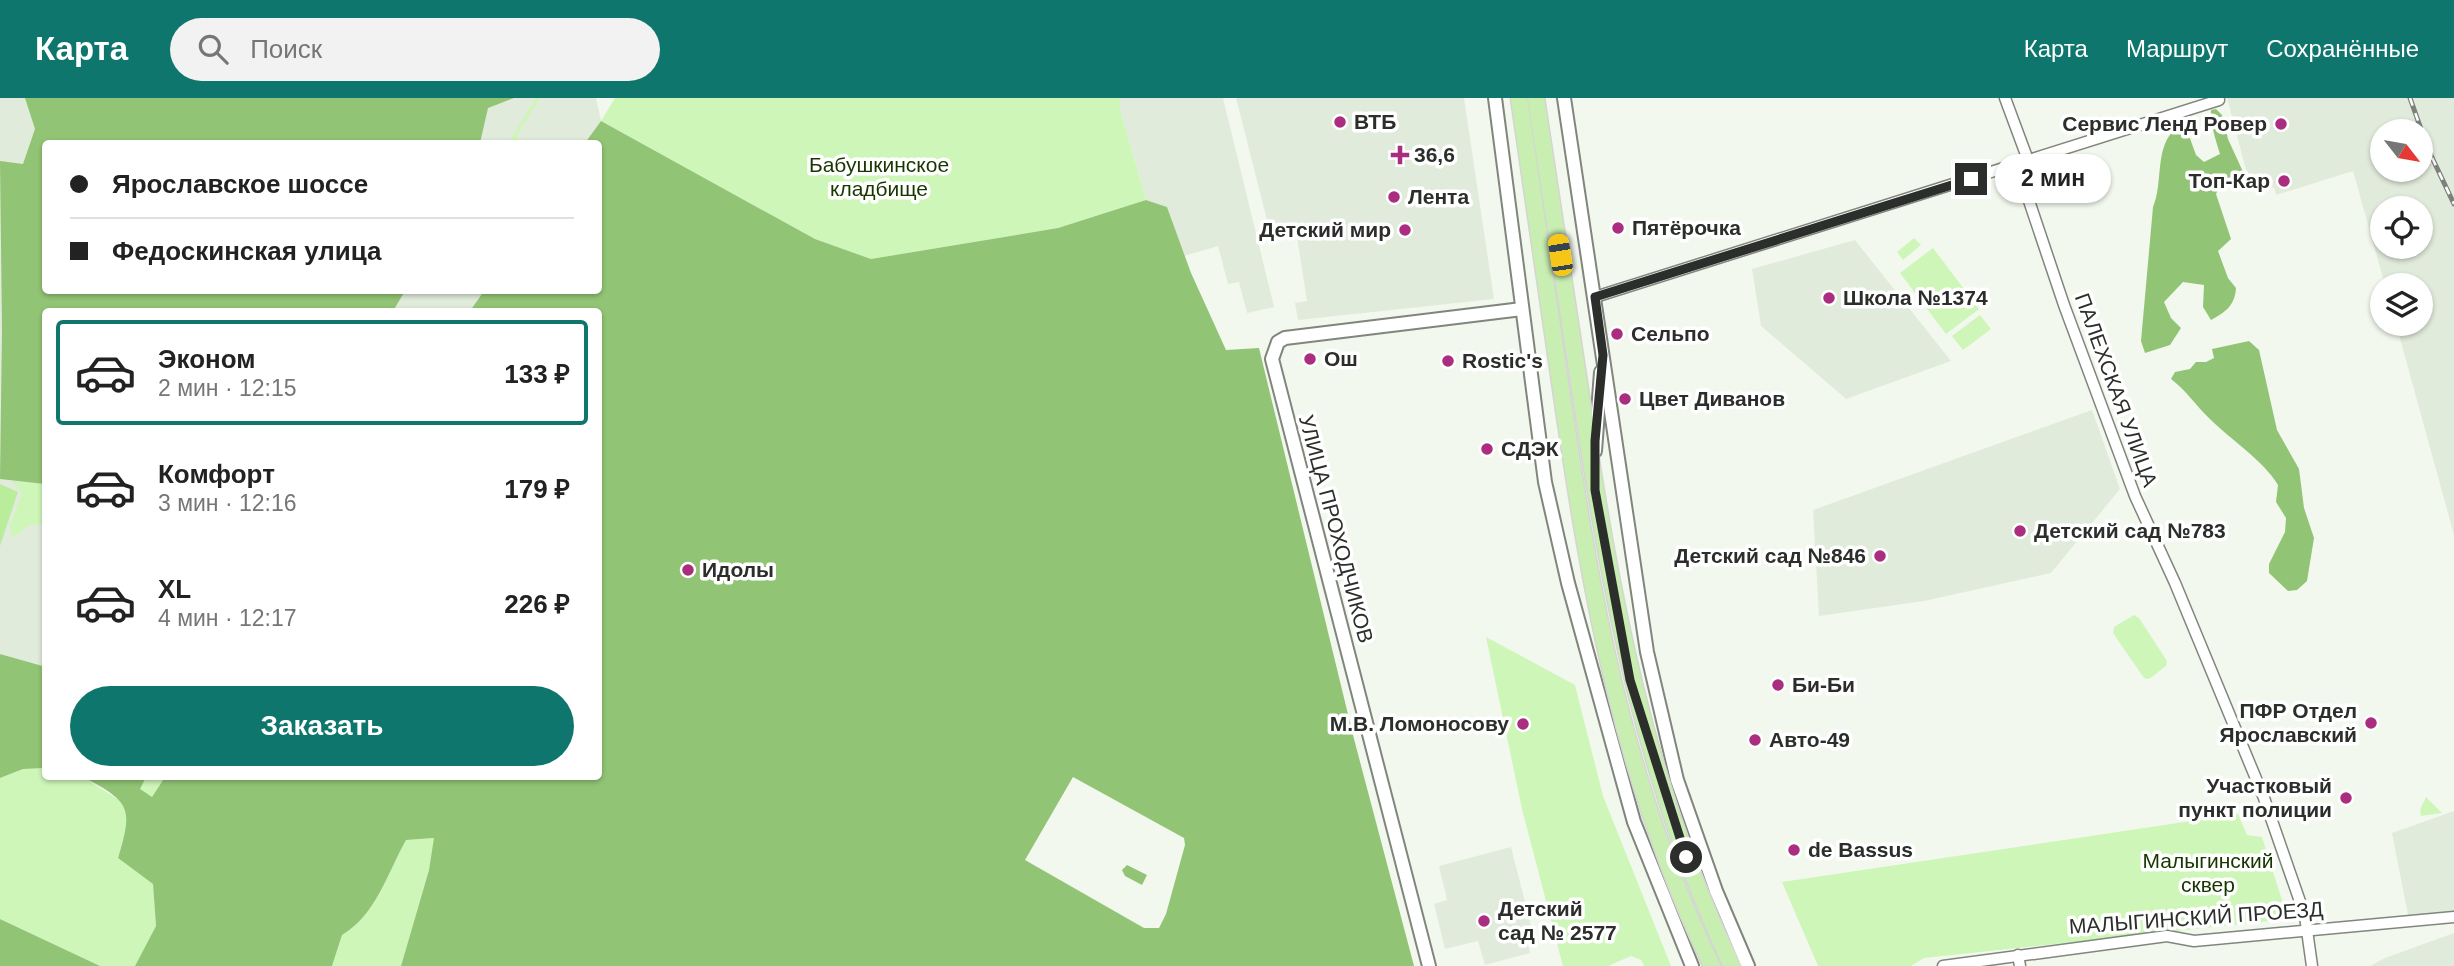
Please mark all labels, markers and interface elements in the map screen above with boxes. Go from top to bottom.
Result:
search box [170,18,660,81]
text: Карта [35,30,128,67]
icon: search [194,30,232,68]
text: Поиск [250,34,322,64]
text: Карта [2024,35,2088,62]
text: Маршрут [2126,35,2228,62]
text: Сохранённые [2266,35,2419,62]
place label: ВТБ [1354,110,1396,133]
place label: Сервис Ленд Ровер [2062,112,2267,135]
marker: ВТБ [1332,114,1348,130]
marker: Сервис Ленд Ровер [2273,116,2289,132]
north arrow [2370,119,2432,182]
map controls [2370,119,2433,336]
place label: 36,6 [1414,143,1455,166]
marker: 36,6 [1392,147,1408,163]
park label: Бабушкинское кладбище [809,153,949,200]
callout: 2 мин [1996,154,2111,204]
route end [1955,163,1987,195]
text: 2 мин [2021,165,2085,191]
text: Ярославское шоссе [112,169,368,199]
place label: Топ-Кар [2188,169,2270,192]
marker: Топ-Кар [2276,173,2292,189]
place label: Лента [1408,185,1469,208]
marker: Лента [1386,189,1402,205]
button: locate [2370,196,2433,259]
place label: Пятёрочка [1632,216,1741,239]
place label: Детский мир [1259,218,1391,241]
marker: Пятёрочка [1610,220,1626,236]
marker: Детский мир [1397,222,1413,238]
car [1547,233,1574,277]
text: Федоскинская улица [112,236,382,266]
button: layers [2370,273,2433,336]
place label: Школа №1374 [1843,286,1988,309]
marker: Школа №1374 [1821,290,1837,306]
street label: ПАЛЕХСКАЯ УЛИЦА [2071,290,2162,490]
place label: Сельпо [1631,322,1710,345]
marker: Сельпо [1609,326,1625,342]
icon: car [74,341,137,404]
text: Эконом [158,344,256,374]
place label: Ош [1324,347,1358,370]
place label: Rostic's [1462,349,1543,372]
marker: Ош [1302,351,1318,367]
marker: Rostic's [1440,353,1456,369]
text: 133 ₽ [504,359,570,389]
text: 2 мин · 12:15 [158,375,297,401]
place label: Цвет Диванов [1639,387,1785,410]
marker: Цвет Диванов [1617,391,1633,407]
street label: УЛИЦА ПРОХОДЧИКОВ [1295,412,1378,645]
place label: СДЭК [1501,437,1559,460]
marker: СДЭК [1479,441,1495,457]
icon: car [74,456,137,519]
text: Комфорт [158,459,275,489]
text: 179 ₽ [504,474,570,504]
text: 3 мин · 12:16 [158,490,297,516]
place label: Детский сад №783 [2034,519,2226,542]
marker: Детский сад №783 [2012,523,2028,539]
place label: Детский сад №846 [1674,544,1866,567]
marker: Детский сад №846 [1872,548,1888,564]
place label: Идолы [702,558,774,581]
marker: Идолы [680,562,696,578]
icon: car [74,571,137,634]
text: XL [158,574,191,604]
text: 226 ₽ [504,589,570,619]
text: 4 мин · 12:17 [158,605,297,631]
place label: Би-Би [1792,673,1855,696]
marker: Би-Би [1770,677,1786,693]
button: Заказать [70,686,574,766]
place label: ПФР Отдел Ярославский [2219,699,2357,746]
place label: М.В. Ломоносову [1330,712,1509,735]
marker: ПФР Отдел Ярославский [2363,715,2379,731]
marker: М.В. Ломоносову [1515,716,1531,732]
place label: Авто-49 [1769,728,1850,751]
marker: Авто-49 [1747,732,1763,748]
place label: Участковый пункт полиции [2178,774,2332,821]
marker: Участковый пункт полиции [2338,790,2354,806]
place label: de Bassus [1808,838,1913,861]
route start [1670,841,1702,873]
marker: de Bassus [1786,842,1802,858]
park label: Малыгинский сквер [2143,849,2273,896]
place label: Детский сад № 2577 [1498,897,1617,944]
street label: МАЛЫГИНСКИЙ ПРОЕЗД [2068,897,2324,938]
marker: Детский сад № 2577 [1476,913,1492,929]

